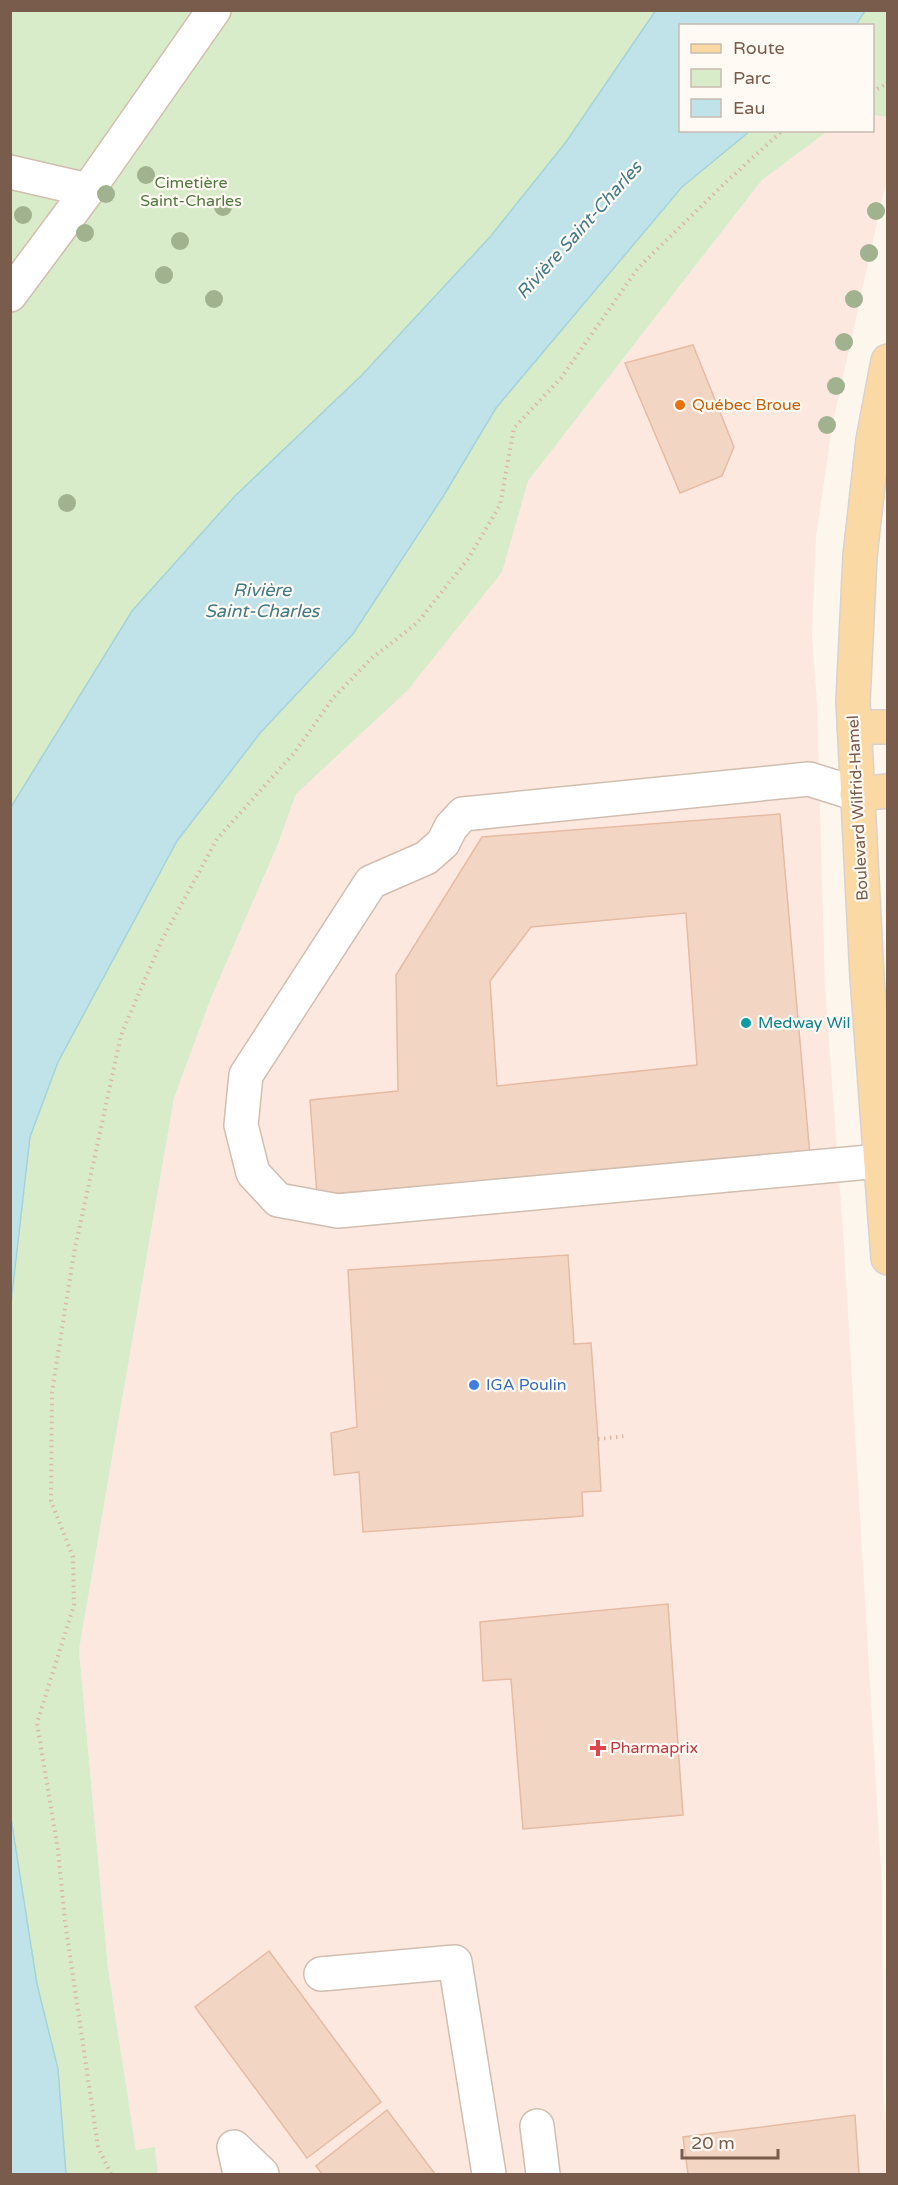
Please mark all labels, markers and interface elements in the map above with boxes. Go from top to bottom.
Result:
legend [679,24,874,132]
text: Route [733,37,785,59]
text: Parc [733,67,771,89]
text: Eau [733,97,765,119]
water label: Rivière Saint-Charles [511,156,647,303]
park label: Cimetière Saint-Charles [140,173,242,211]
place label: Québec Broue [692,395,801,415]
marker: Québec Broue [673,398,687,412]
water label: Rivière Saint-Charles [205,579,321,622]
street label: Boulevard Wilfrid-Hamel [843,715,873,901]
place label: Medway Wil [758,1013,851,1033]
marker: Medway Wil [739,1016,753,1030]
place label: IGA Poulin [486,1375,566,1395]
marker: IGA Poulin [467,1378,481,1392]
place label: Pharmaprix [610,1738,698,1758]
marker: Pharmaprix [591,1741,605,1755]
scale bar [682,2122,778,2160]
text: 20 m [691,2132,735,2154]

